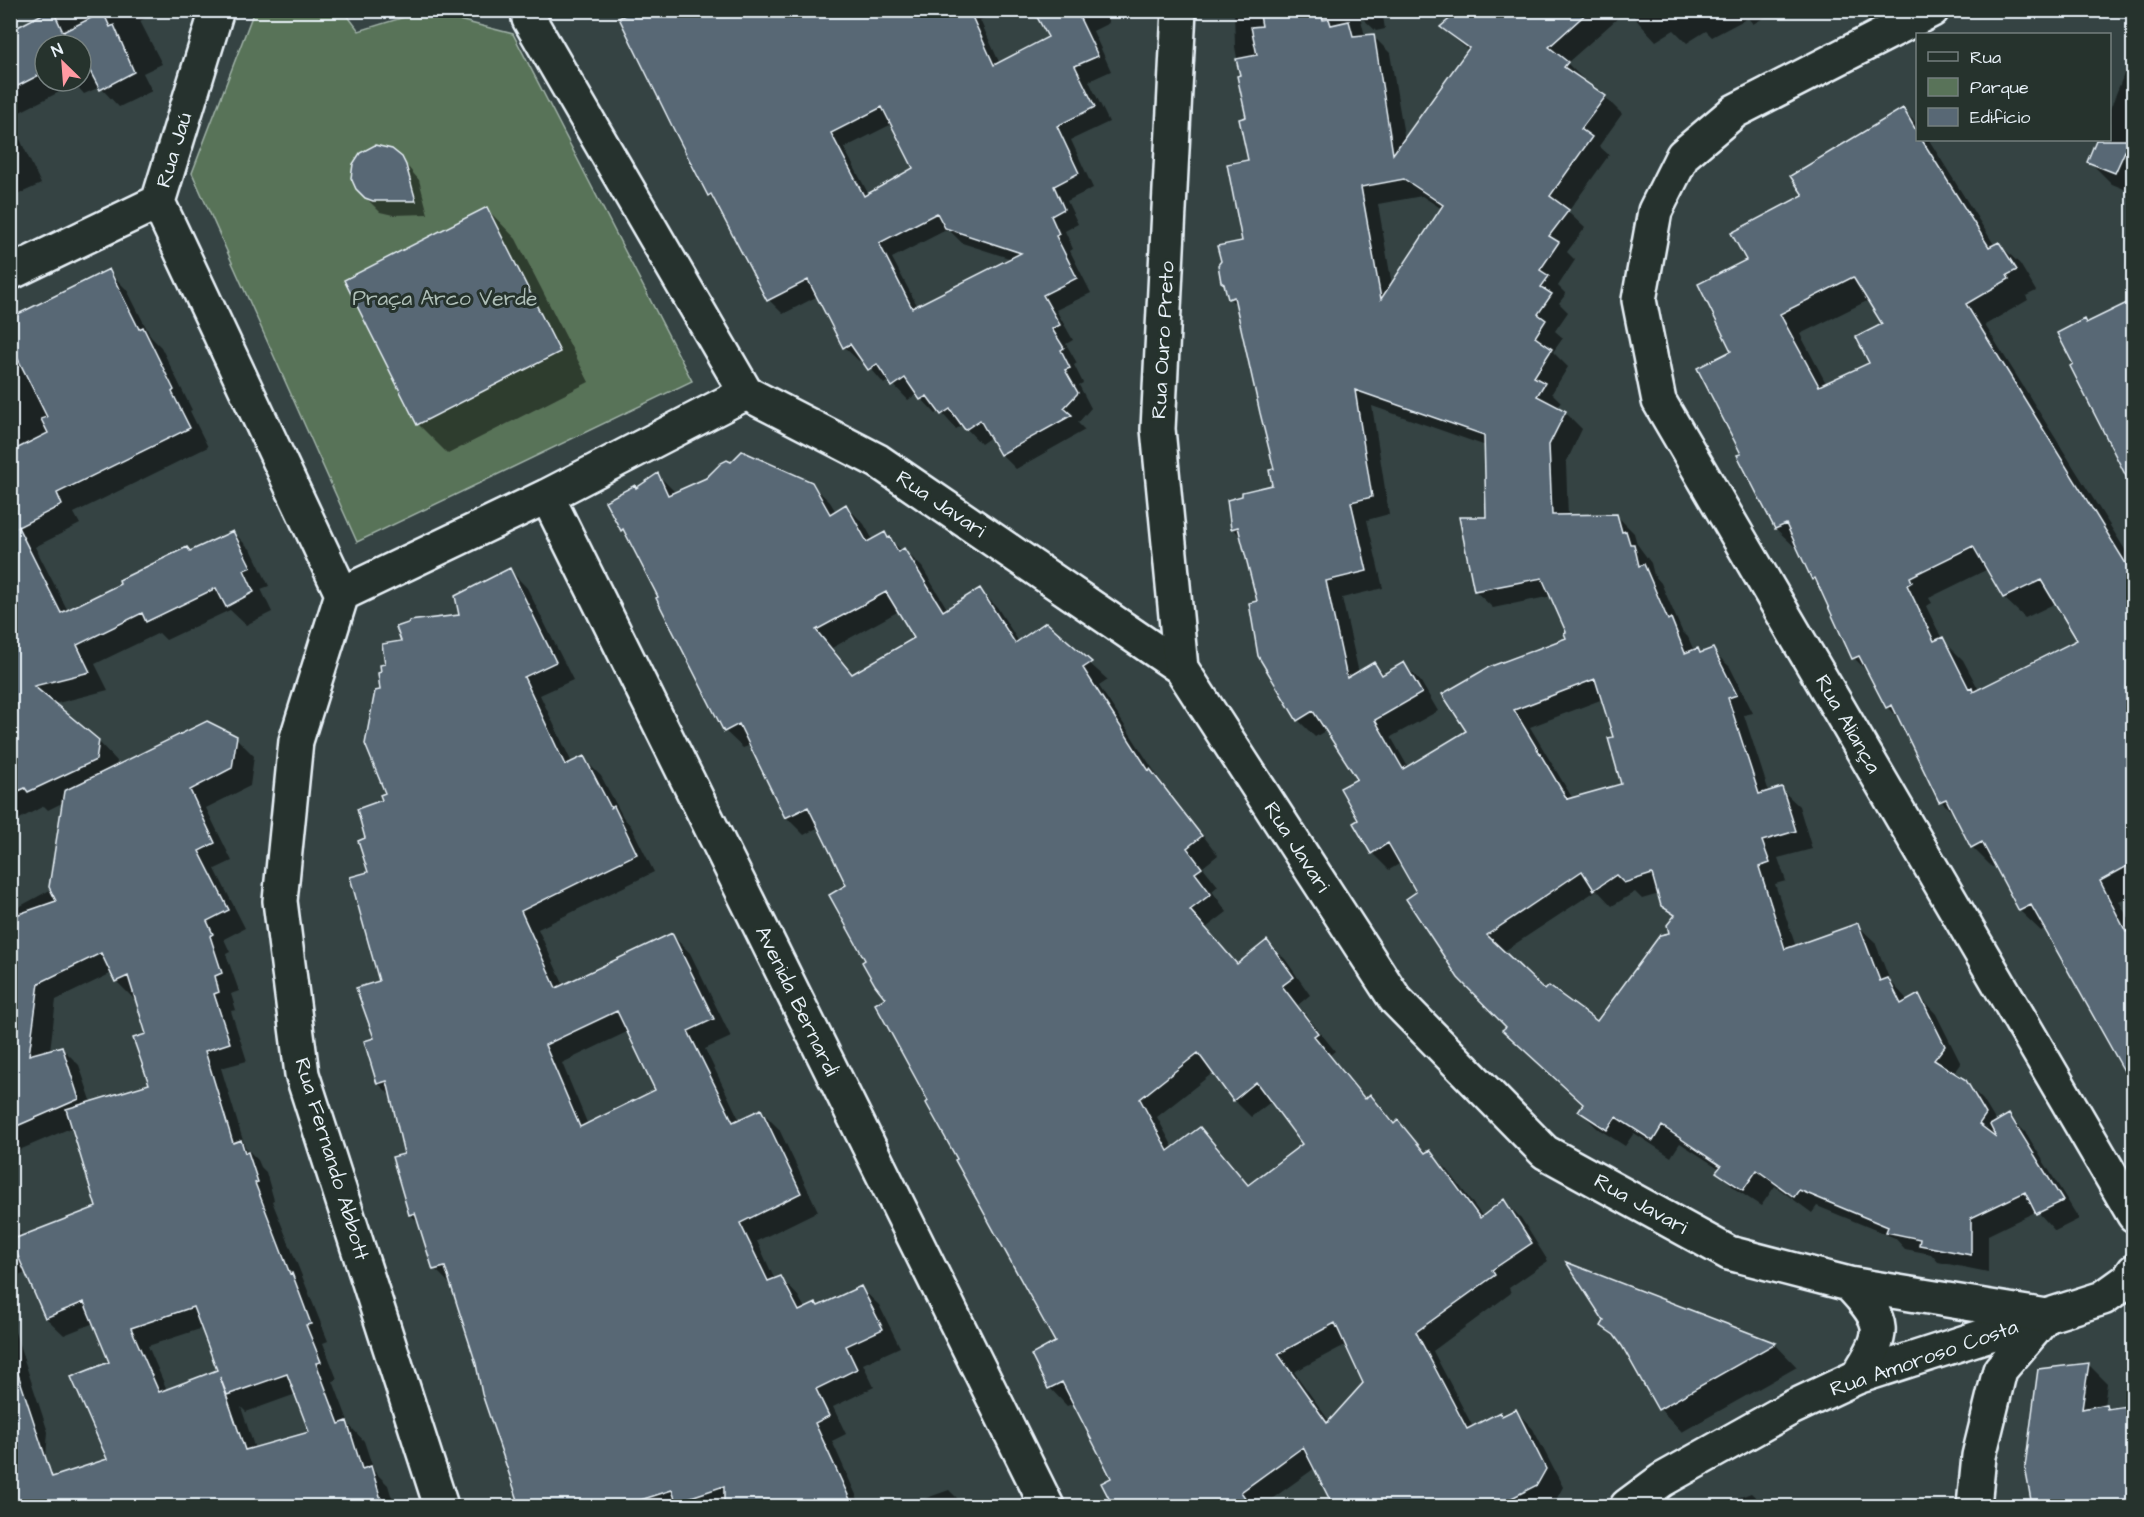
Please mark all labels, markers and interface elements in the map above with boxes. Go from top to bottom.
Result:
north arrow [33,33,93,93]
legend [1916,33,2111,141]
text: N [48,38,66,62]
text: Rua [1970,45,2001,70]
text: Parque [1970,75,2029,100]
text: Edifício [1970,105,2030,130]
street label: Rua Jaú [149,109,199,191]
street label: Rua Ouro Preto [1144,260,1182,420]
park label: Praça Arco Verde [353,284,537,313]
street label: Rua Javari [890,463,992,545]
street label: Rua Aliança [1808,669,1888,779]
street label: Rua Javari [1257,796,1337,898]
street label: Avenida Bernardi [748,921,846,1081]
street label: Rua Fernando Abbott [287,1054,377,1264]
street label: Rua Javari [1589,1166,1693,1242]
street label: Rua Amoroso Costa [1826,1312,2022,1404]

